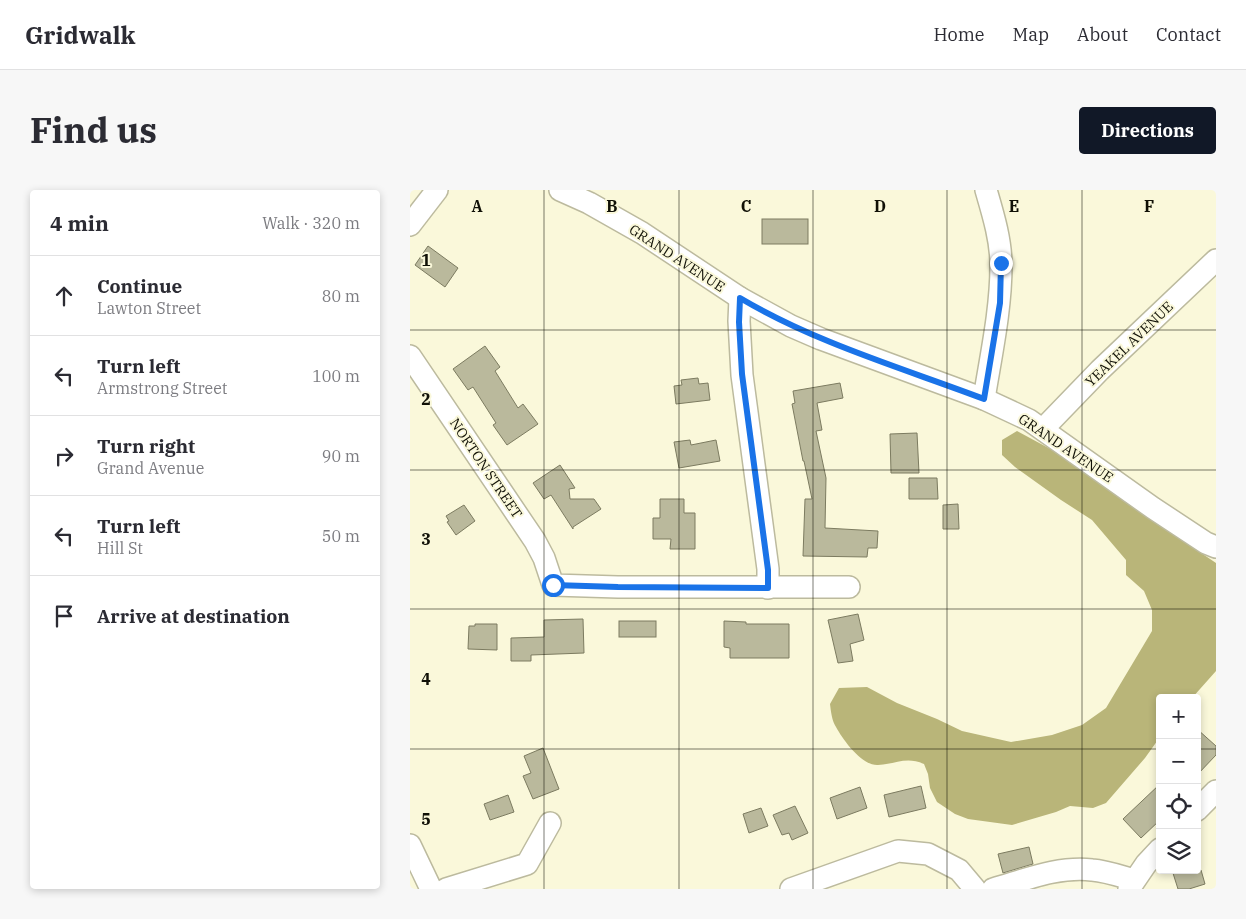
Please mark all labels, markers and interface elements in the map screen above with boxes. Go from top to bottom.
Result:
text: Gridwalk [25,19,135,51]
text: Home [933,23,985,46]
text: Map [1013,23,1049,46]
text: About [1077,23,1128,46]
text: Contact [1156,23,1221,46]
text: Find us [30,107,157,153]
button: Directions [1079,107,1216,154]
text: A [471,196,483,216]
text: B [606,196,618,216]
text: C [741,196,751,216]
text: D [874,196,886,216]
text: E [1009,196,1019,216]
text: F [1144,196,1154,216]
text: 4 min [50,209,109,237]
text: Walk · 320 m [262,213,360,233]
street label: GRAND AVENUE [626,220,728,296]
text: 1 [421,250,431,270]
route end [990,252,1013,275]
text: Continue [97,274,182,298]
icon: ahead [50,282,78,310]
text: 80 m [322,286,360,306]
street label: YEAKEL AVENUE [1081,297,1177,390]
text: Lawton Street [97,298,201,318]
text: Turn left [97,354,180,378]
icon: left [50,362,78,390]
text: 100 m [312,366,360,386]
text: Armstrong Street [97,378,227,398]
text: 2 [421,389,431,409]
street label: GRAND AVENUE [1015,410,1117,486]
street label: NORTON STREET [446,415,526,521]
text: Turn right [97,434,195,458]
icon: right [50,442,78,470]
text: 90 m [322,446,360,466]
text: Grand Avenue [97,458,204,478]
text: Turn left [97,514,180,538]
icon: left [50,522,78,550]
text: 50 m [322,526,360,546]
text: 3 [421,529,431,549]
text: Hill St [97,538,143,558]
route start [542,574,565,597]
icon: arrive [50,602,78,630]
text: Arrive at destination [97,604,290,628]
text: 4 [421,669,431,689]
map controls [1156,694,1201,874]
button: + [1156,694,1201,739]
button: − [1156,739,1201,784]
button: locate [1156,784,1201,829]
text: 5 [421,809,431,829]
button: layers [1156,829,1201,874]

